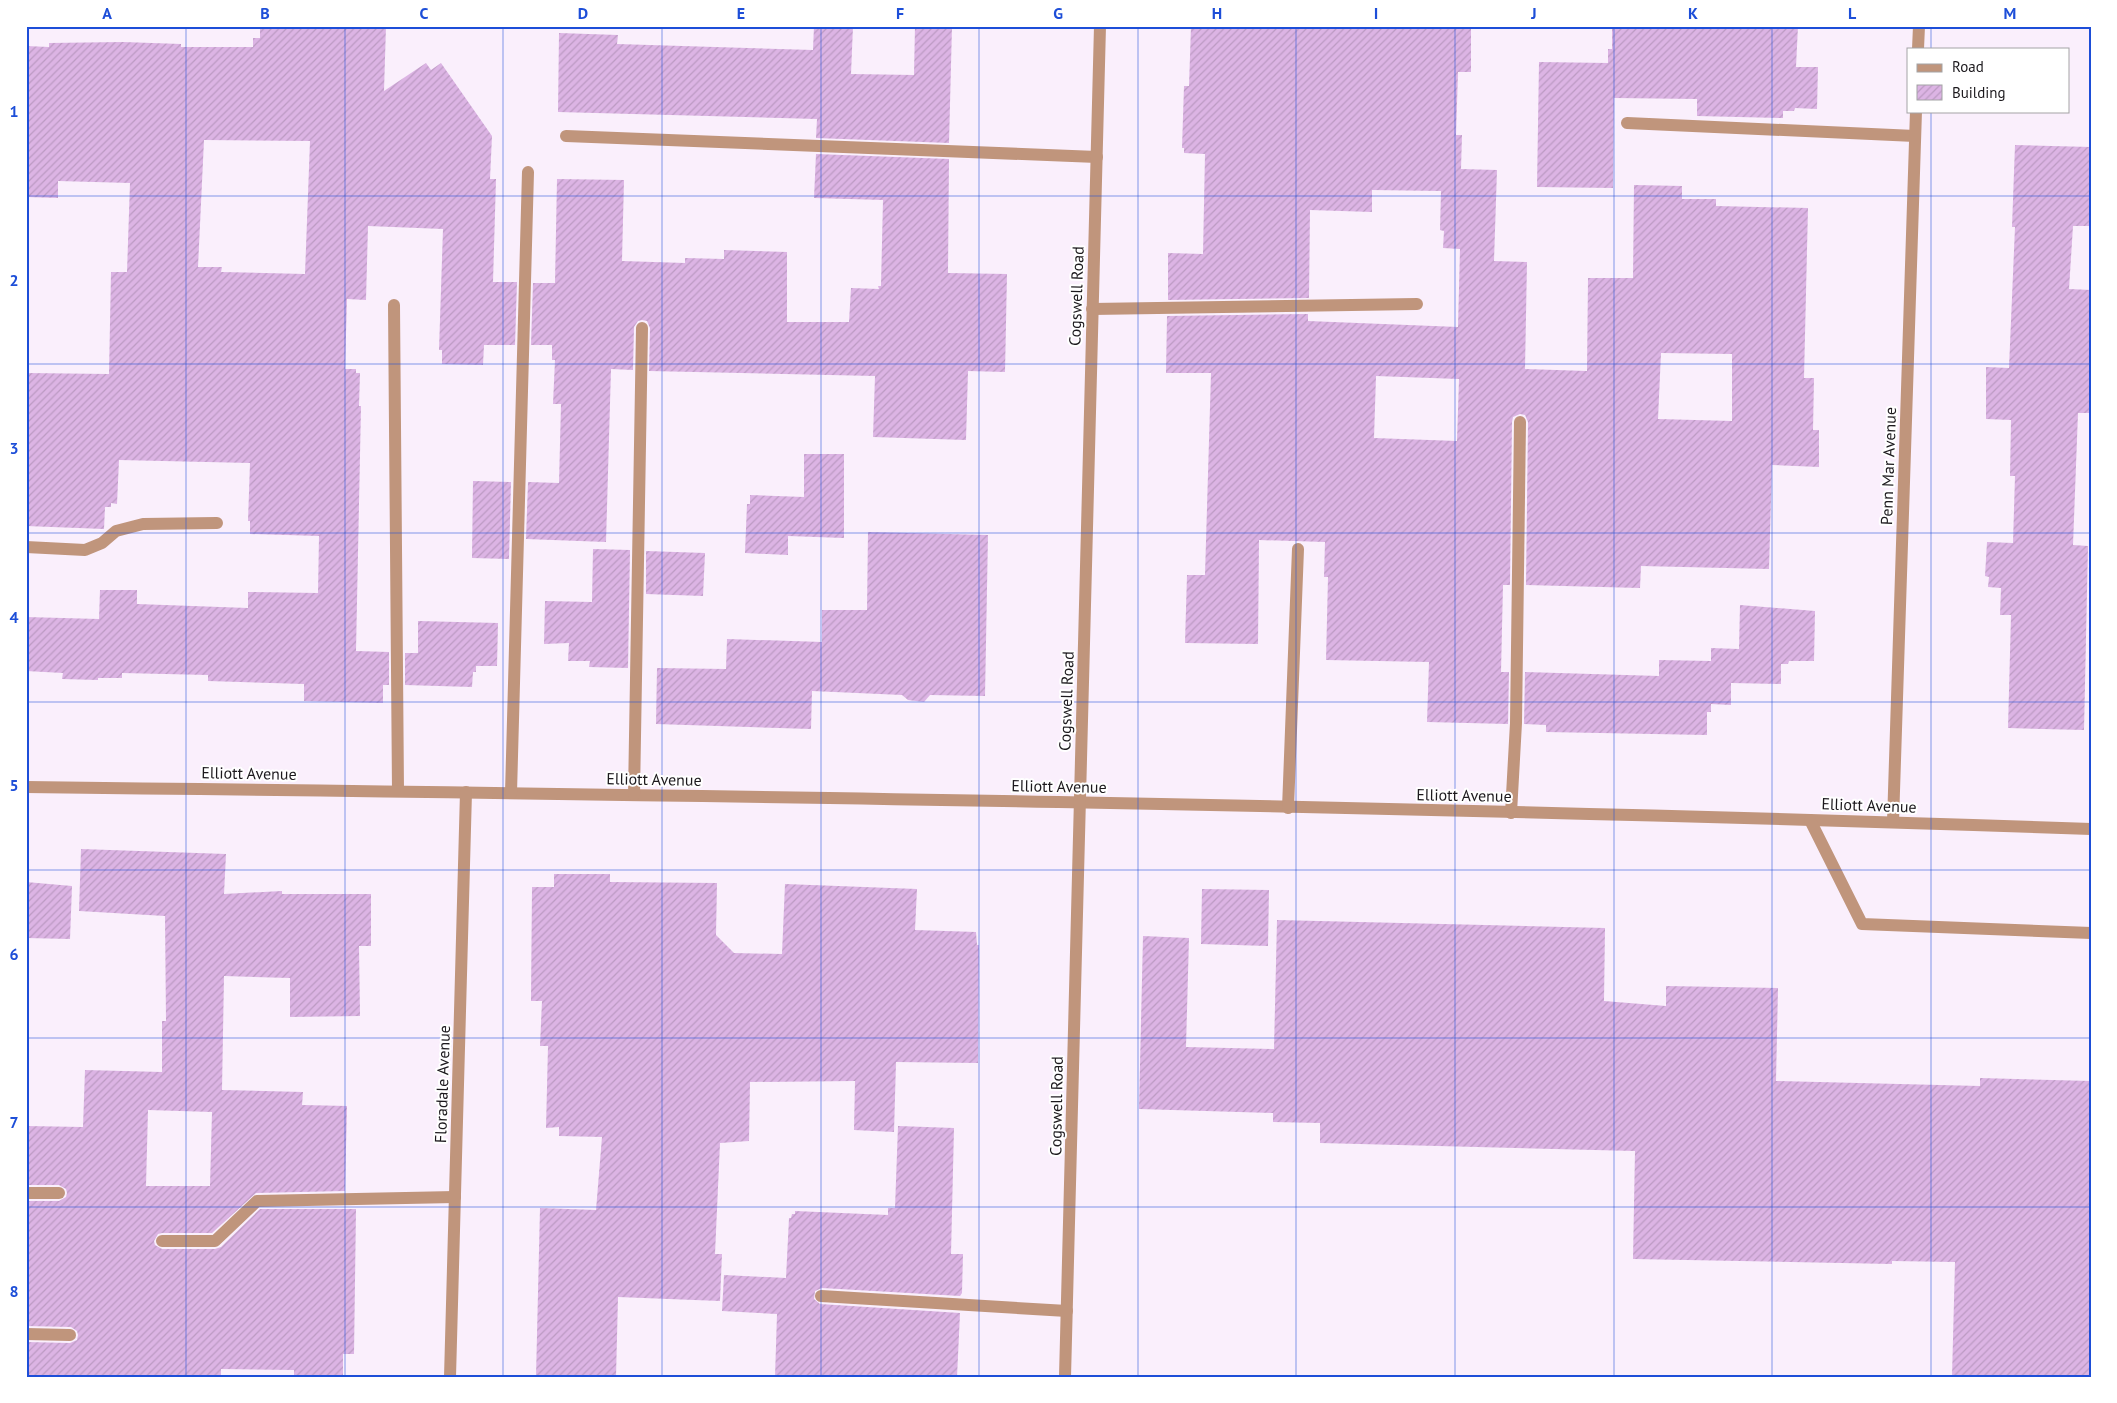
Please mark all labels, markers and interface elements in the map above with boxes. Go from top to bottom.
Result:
text: A [102,3,112,23]
text: B [260,3,270,23]
text: C [420,3,429,23]
text: D [578,3,588,23]
text: E [737,3,745,23]
text: F [896,3,904,23]
text: G [1053,3,1063,23]
text: H [1212,3,1222,23]
text: I [1374,3,1378,23]
text: J [1530,3,1537,23]
text: K [1688,3,1698,23]
text: L [1848,3,1857,23]
text: M [2004,3,2016,23]
legend [1907,48,2070,112]
text: Road [1952,57,1984,76]
text: Building [1952,83,2006,102]
text: 1 [9,101,19,121]
street label: Cogswell Road [1064,246,1088,346]
text: 2 [9,270,19,290]
street label: Penn Mar Avenue [1876,407,1900,525]
text: 3 [9,438,19,458]
text: 4 [9,607,19,627]
street label: Cogswell Road [1054,651,1078,751]
street label: Elliott Avenue [201,762,297,784]
street label: Elliott Avenue [606,768,702,790]
text: 5 [9,775,19,795]
street label: Elliott Avenue [1011,775,1107,797]
street label: Elliott Avenue [1416,784,1512,806]
street label: Elliott Avenue [1821,793,1917,817]
text: 6 [9,944,19,964]
street label: Floradale Avenue [430,1025,454,1143]
street label: Cogswell Road [1045,1056,1067,1156]
text: 7 [9,1112,19,1132]
text: 8 [9,1281,19,1301]

